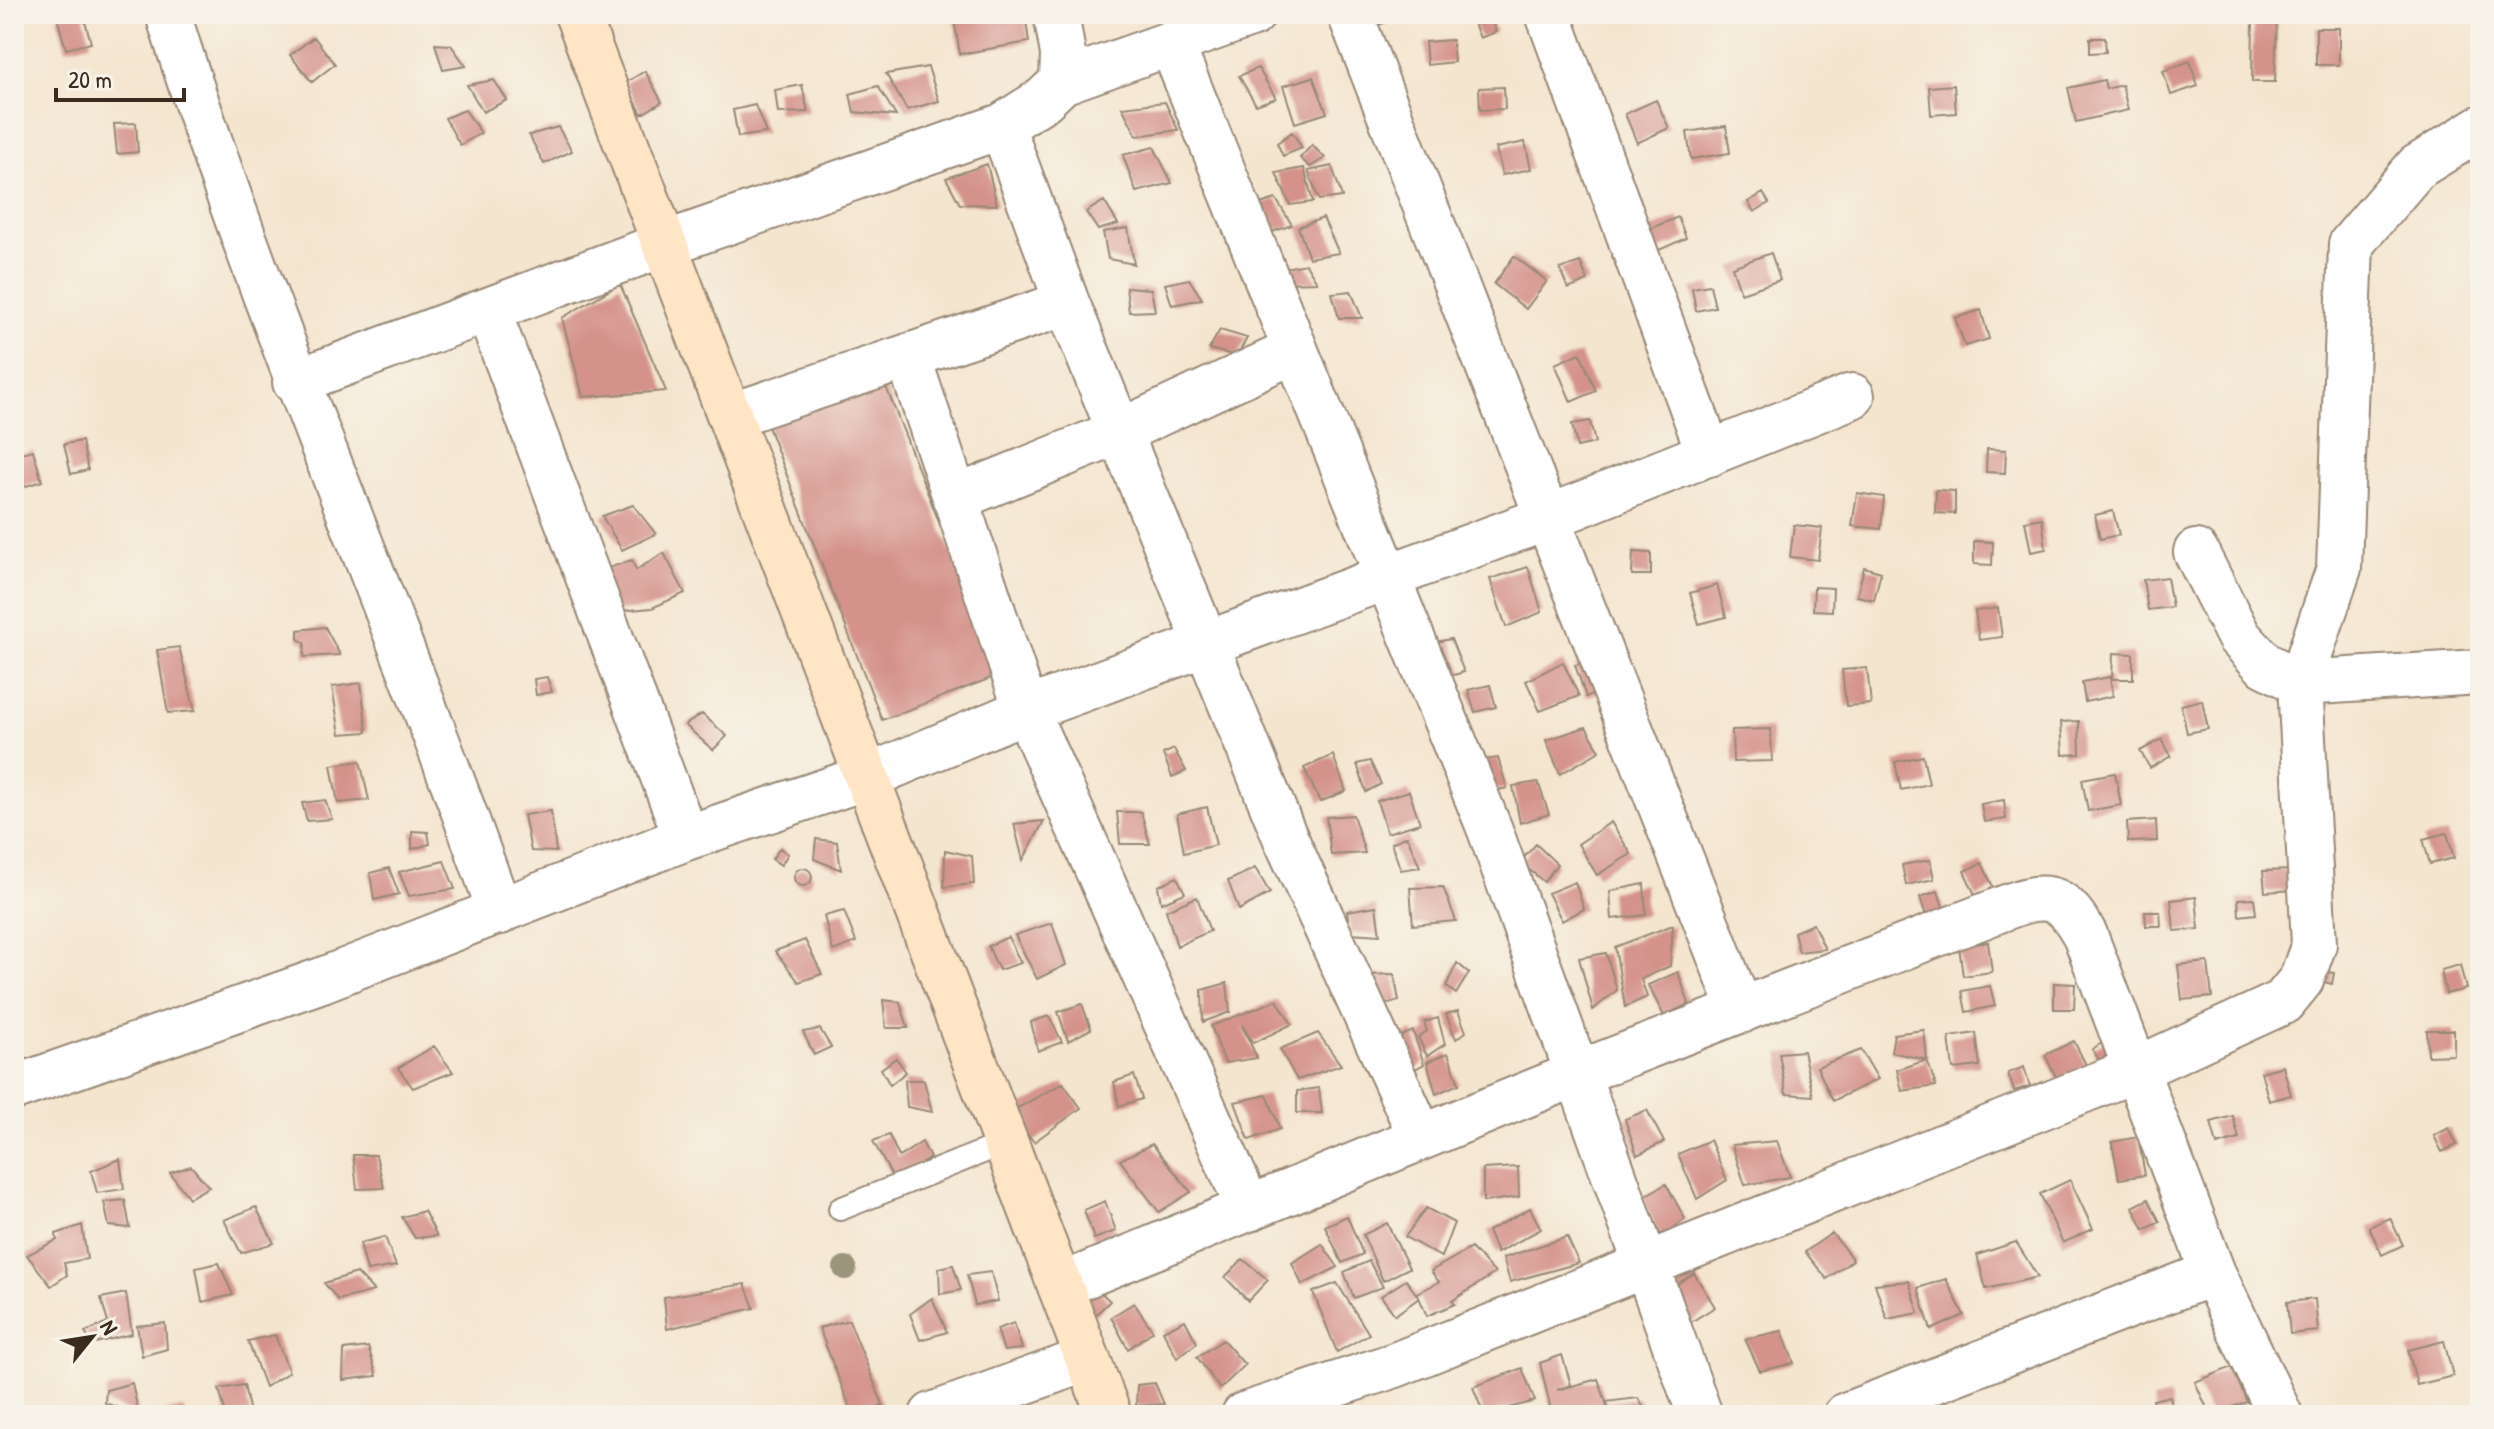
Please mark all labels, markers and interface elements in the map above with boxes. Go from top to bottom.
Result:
scale bar [56,52,184,102]
text: 20 m [68,63,112,95]
north arrow [52,1297,132,1377]
text: N [93,1314,125,1340]

